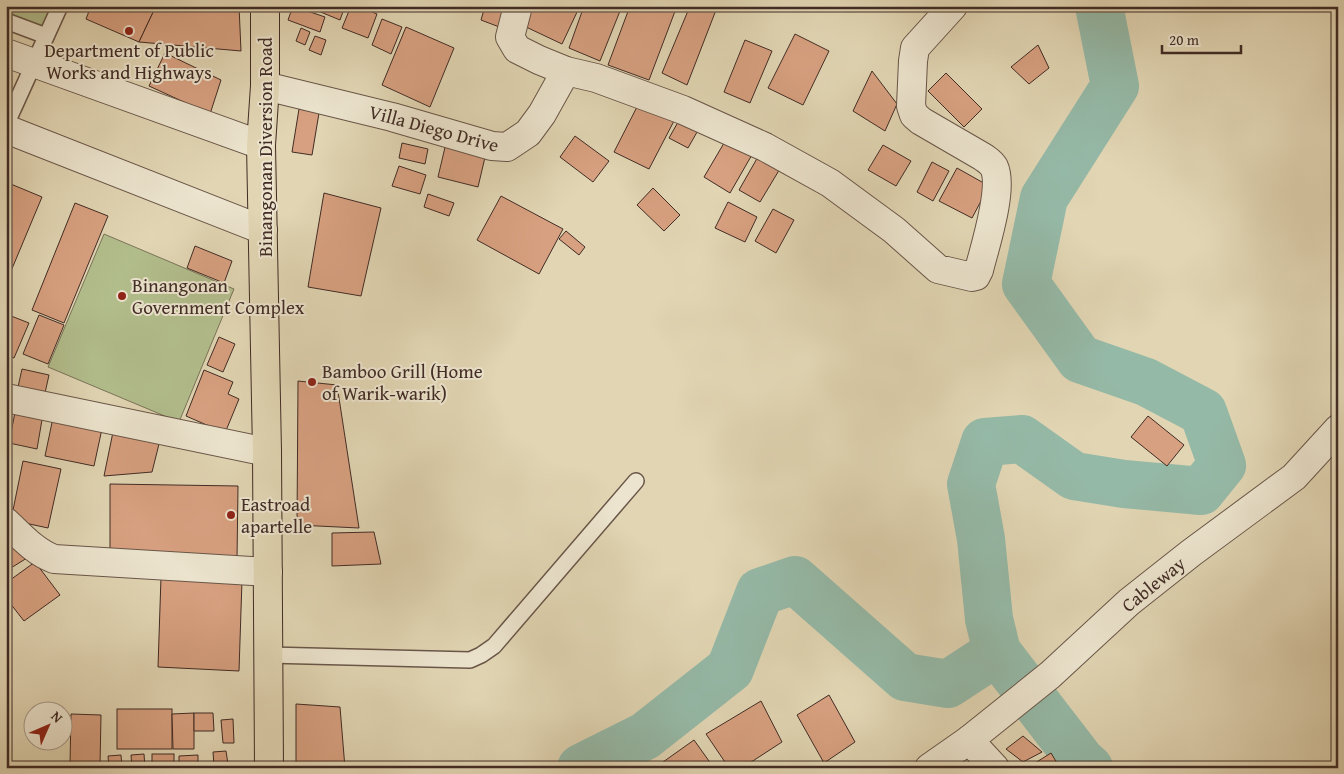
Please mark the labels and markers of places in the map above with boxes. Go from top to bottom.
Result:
marker: Department of Public Works and Highways [123,25,135,37]
place label: Department of Public Works and Highways [44,36,214,86]
place label: Binangonan Government Complex [132,271,305,321]
marker: Binangonan Government Complex [116,290,128,302]
place label: Bamboo Grill (Home of Warik-warik) [322,357,483,407]
marker: Bamboo Grill (Home of Warik-warik) [306,376,318,388]
place label: Eastroad apartelle [241,490,312,540]
marker: Eastroad apartelle [225,509,237,521]

